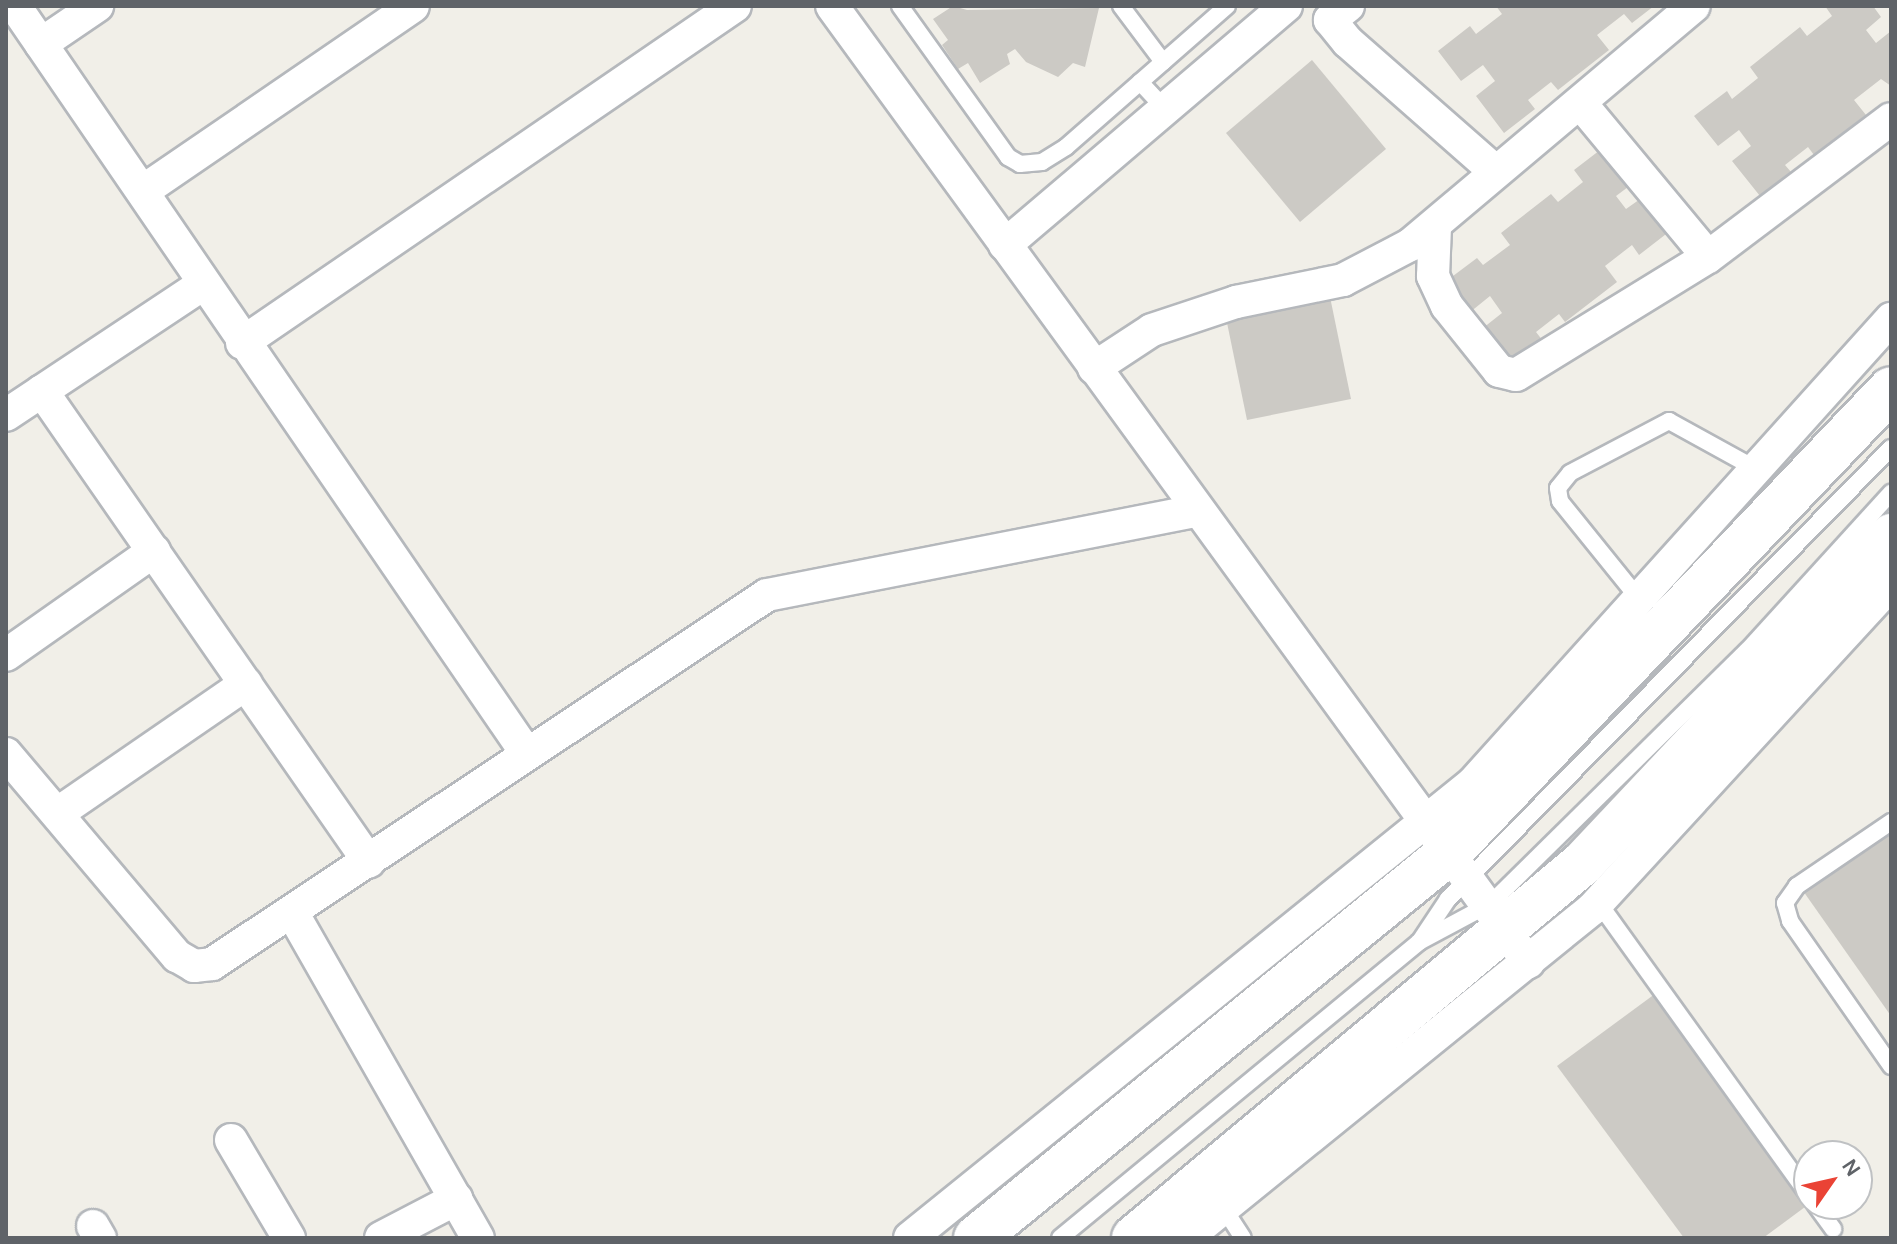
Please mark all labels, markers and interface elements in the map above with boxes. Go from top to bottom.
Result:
north arrow [1793,1140,1873,1220]
text: N [1836,1154,1866,1182]

